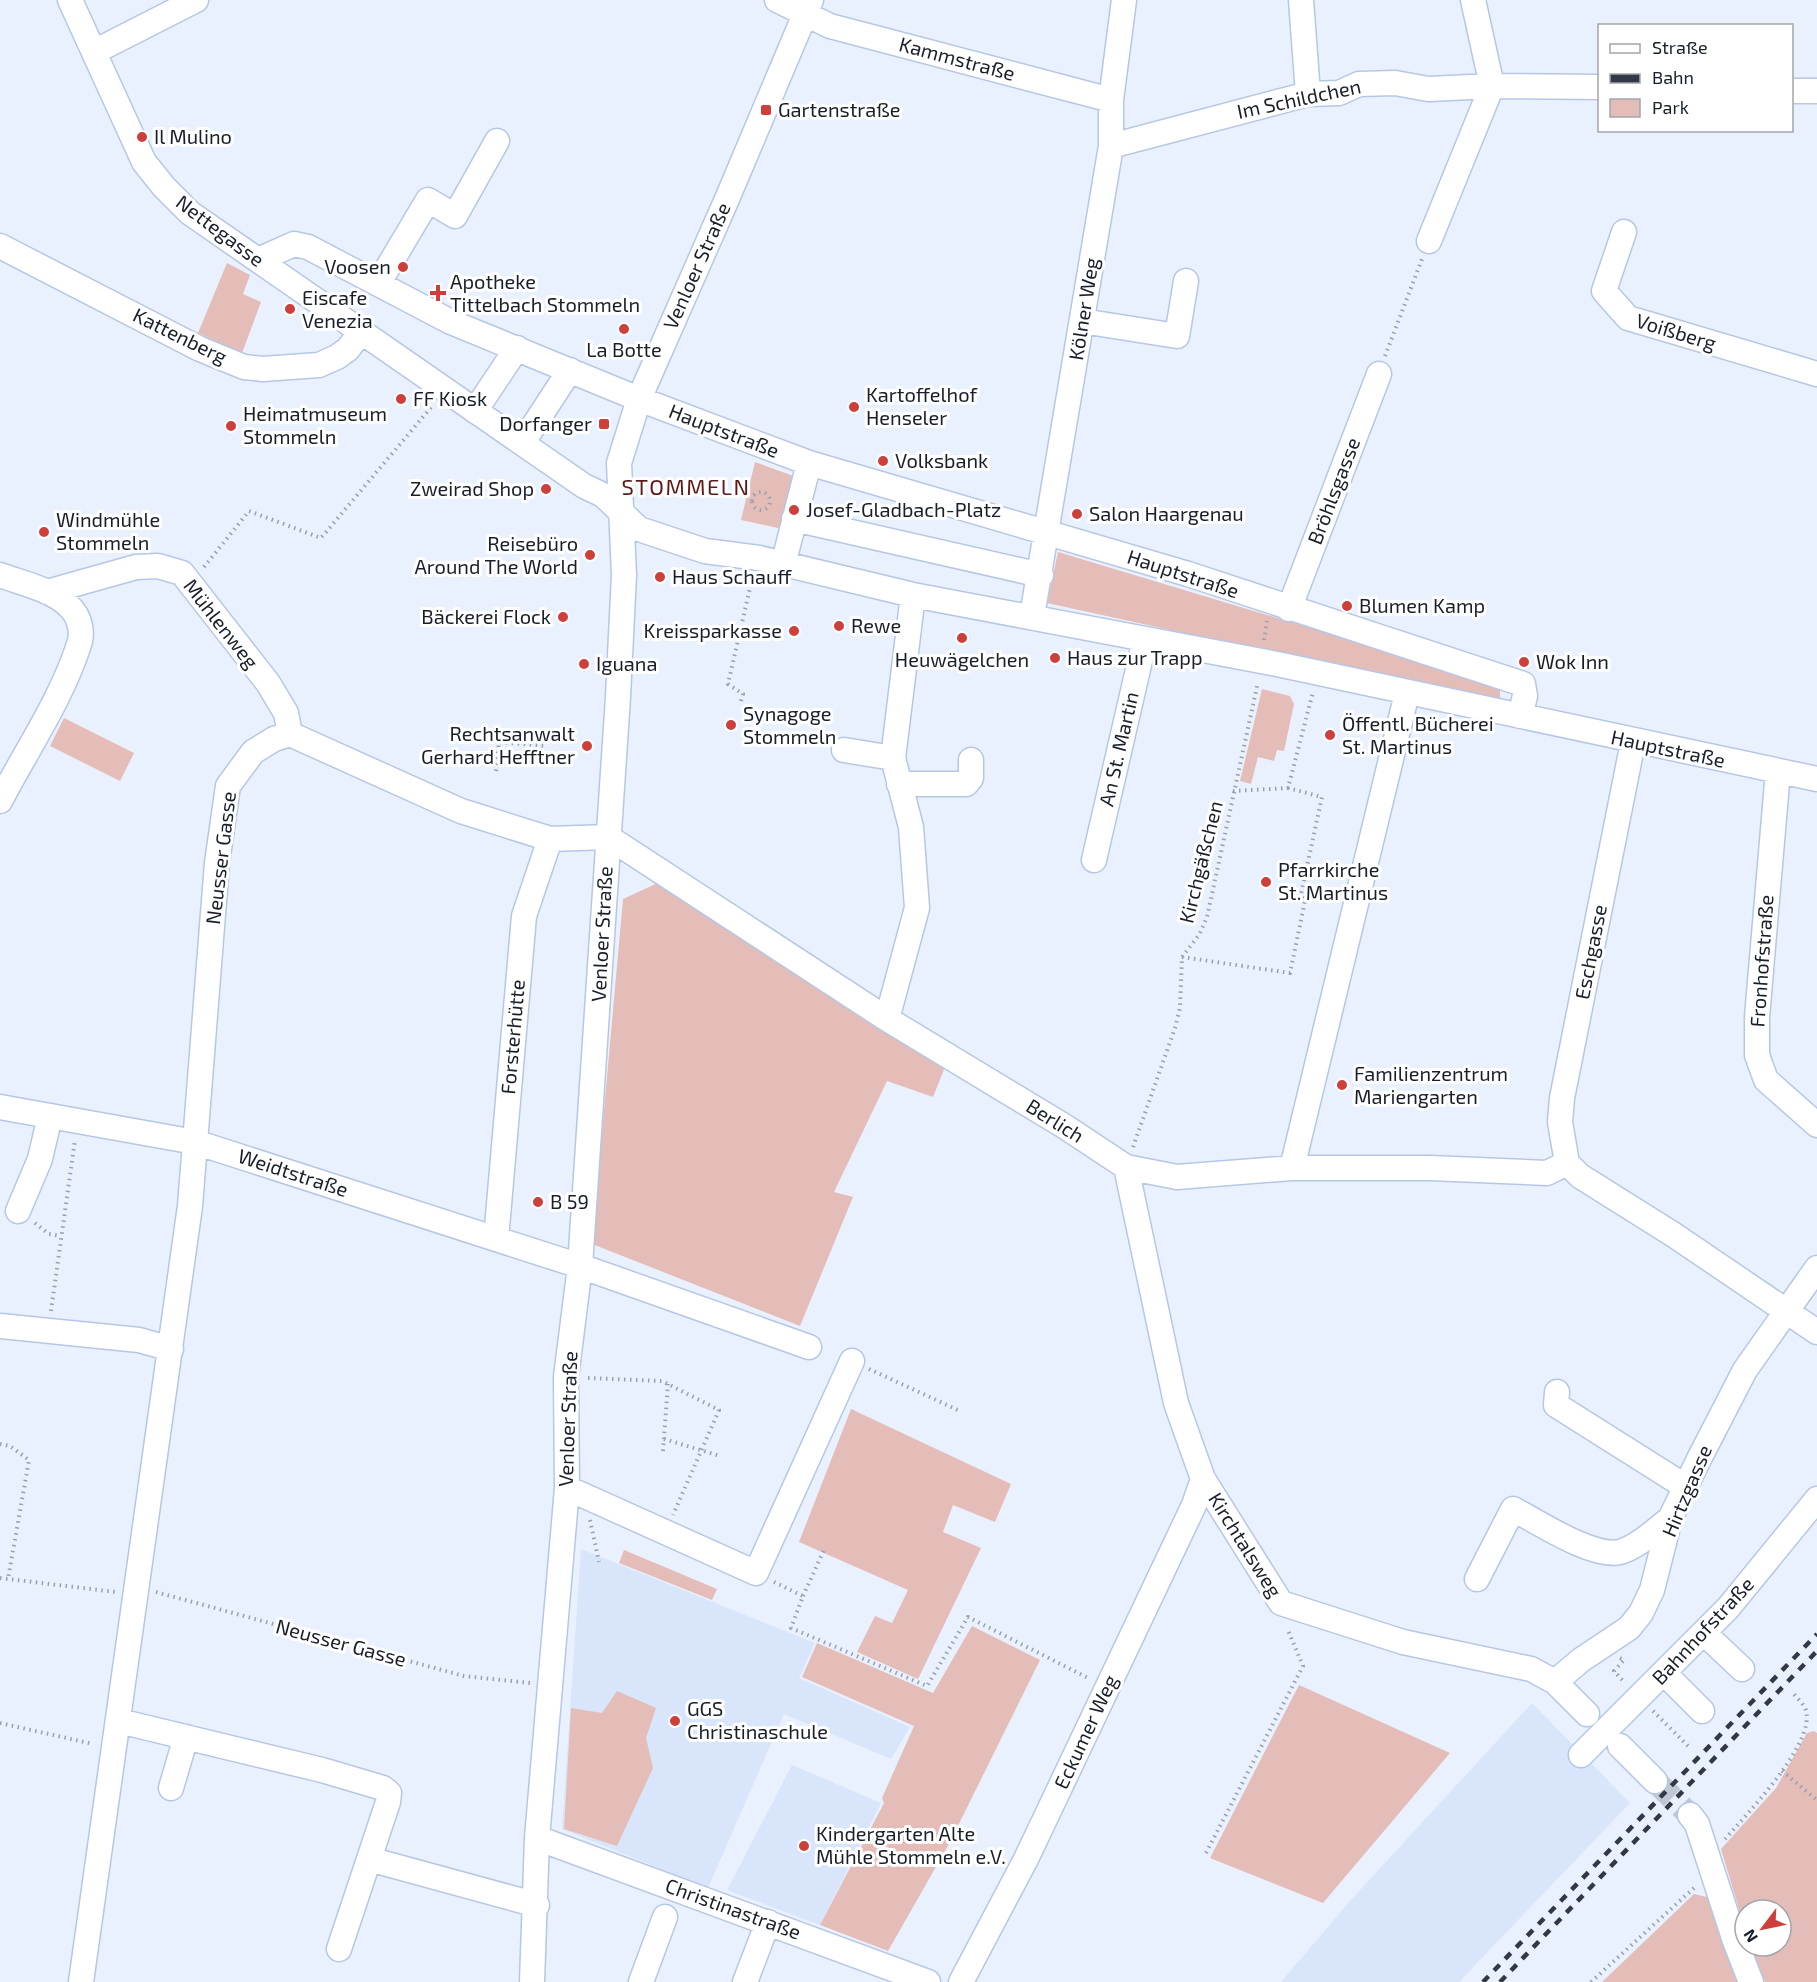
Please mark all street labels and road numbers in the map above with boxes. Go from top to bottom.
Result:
street label: Kammstraße [897,31,1018,85]
street label: Im Schildchen [1235,73,1363,123]
street label: Nettegasse [172,189,269,271]
street label: Venloer Straße [657,199,735,333]
street label: Kölner Weg [1063,256,1103,362]
street label: Kattenberg [130,302,231,368]
street label: Voißberg [1633,308,1719,355]
street label: Hauptstraße [666,398,783,462]
street label: Bröhlsgasse [1302,434,1364,547]
street label: Hauptstraße [1124,544,1242,602]
street label: Mühlenweg [179,574,264,673]
street label: An St. Martin [1093,689,1143,808]
street label: Hauptstraße [1609,724,1727,772]
street label: Neusser Gasse [200,790,240,926]
street label: Kirchgäßchen [1173,798,1227,925]
street label: Venloer Straße [585,865,617,1002]
street label: Fronhofstraße [1744,894,1778,1028]
street label: Eschgasse [1569,902,1611,1001]
street label: Forsterhütte [495,978,529,1095]
street label: Berlich [1022,1093,1089,1147]
street label: Weidtstraße [235,1143,351,1201]
street label: Venloer Straße [553,1351,581,1487]
street label: Hirtzgasse [1656,1441,1716,1540]
street label: Kirchtalsweg [1204,1488,1288,1601]
street label: Bahnhofstraße [1646,1572,1758,1689]
street label: Neusser Gasse [273,1613,409,1671]
street label: Eckumer Weg [1048,1671,1122,1792]
street label: Christinastraße [662,1872,804,1944]

